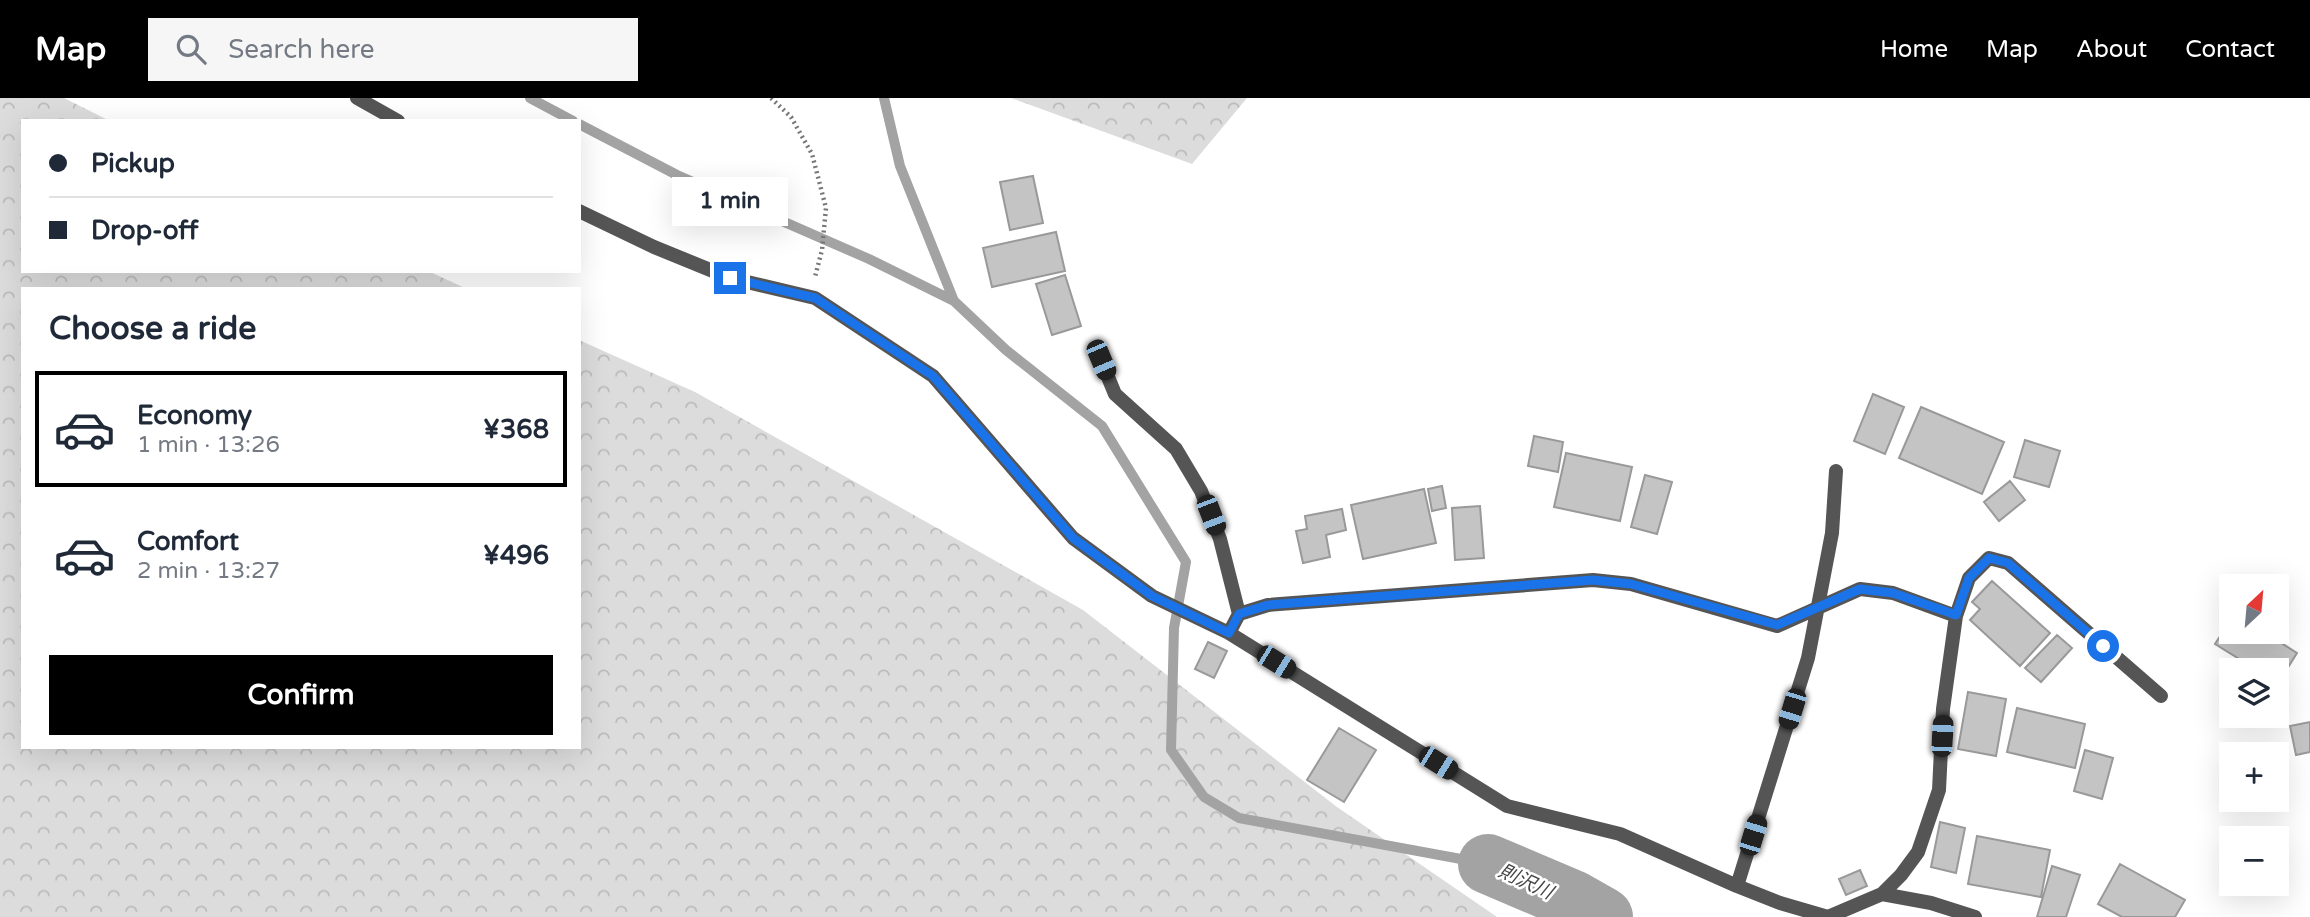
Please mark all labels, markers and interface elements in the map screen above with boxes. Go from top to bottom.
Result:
search box [148,18,638,81]
text: Map [35,30,106,69]
icon: search [172,30,210,68]
text: Search here [228,34,374,65]
text: Home [1880,35,1948,64]
text: Map [1986,35,2038,64]
text: About [2076,35,2147,64]
text: Contact [2185,35,2275,64]
text: Pickup [91,148,175,179]
callout: 1 min [672,176,788,226]
text: 1 min [699,187,761,215]
text: Drop-off [91,215,198,246]
route end [714,262,746,294]
text: Choose a ride [49,310,256,348]
car [1084,337,1119,383]
icon: car [53,398,116,461]
text: Economy [137,400,252,431]
text: ¥368 [483,414,549,445]
text: 1 min · 13:26 [137,431,280,459]
car [1194,492,1229,538]
icon: car [53,524,116,587]
text: Comfort [137,526,239,557]
text: ¥496 [483,540,549,571]
text: 2 min · 13:27 [137,557,280,585]
north arrow [2219,574,2289,644]
map controls [2219,574,2289,896]
route start [2087,630,2119,662]
car [1253,642,1300,682]
button: Confirm [49,655,553,735]
button: layers [2219,658,2289,728]
car [1776,686,1809,732]
car [1931,714,1954,758]
button: + [2219,742,2289,812]
car [1415,743,1462,783]
car [1737,812,1770,858]
button: − [2219,826,2289,896]
water label: 則沢川 [1495,860,1558,905]

